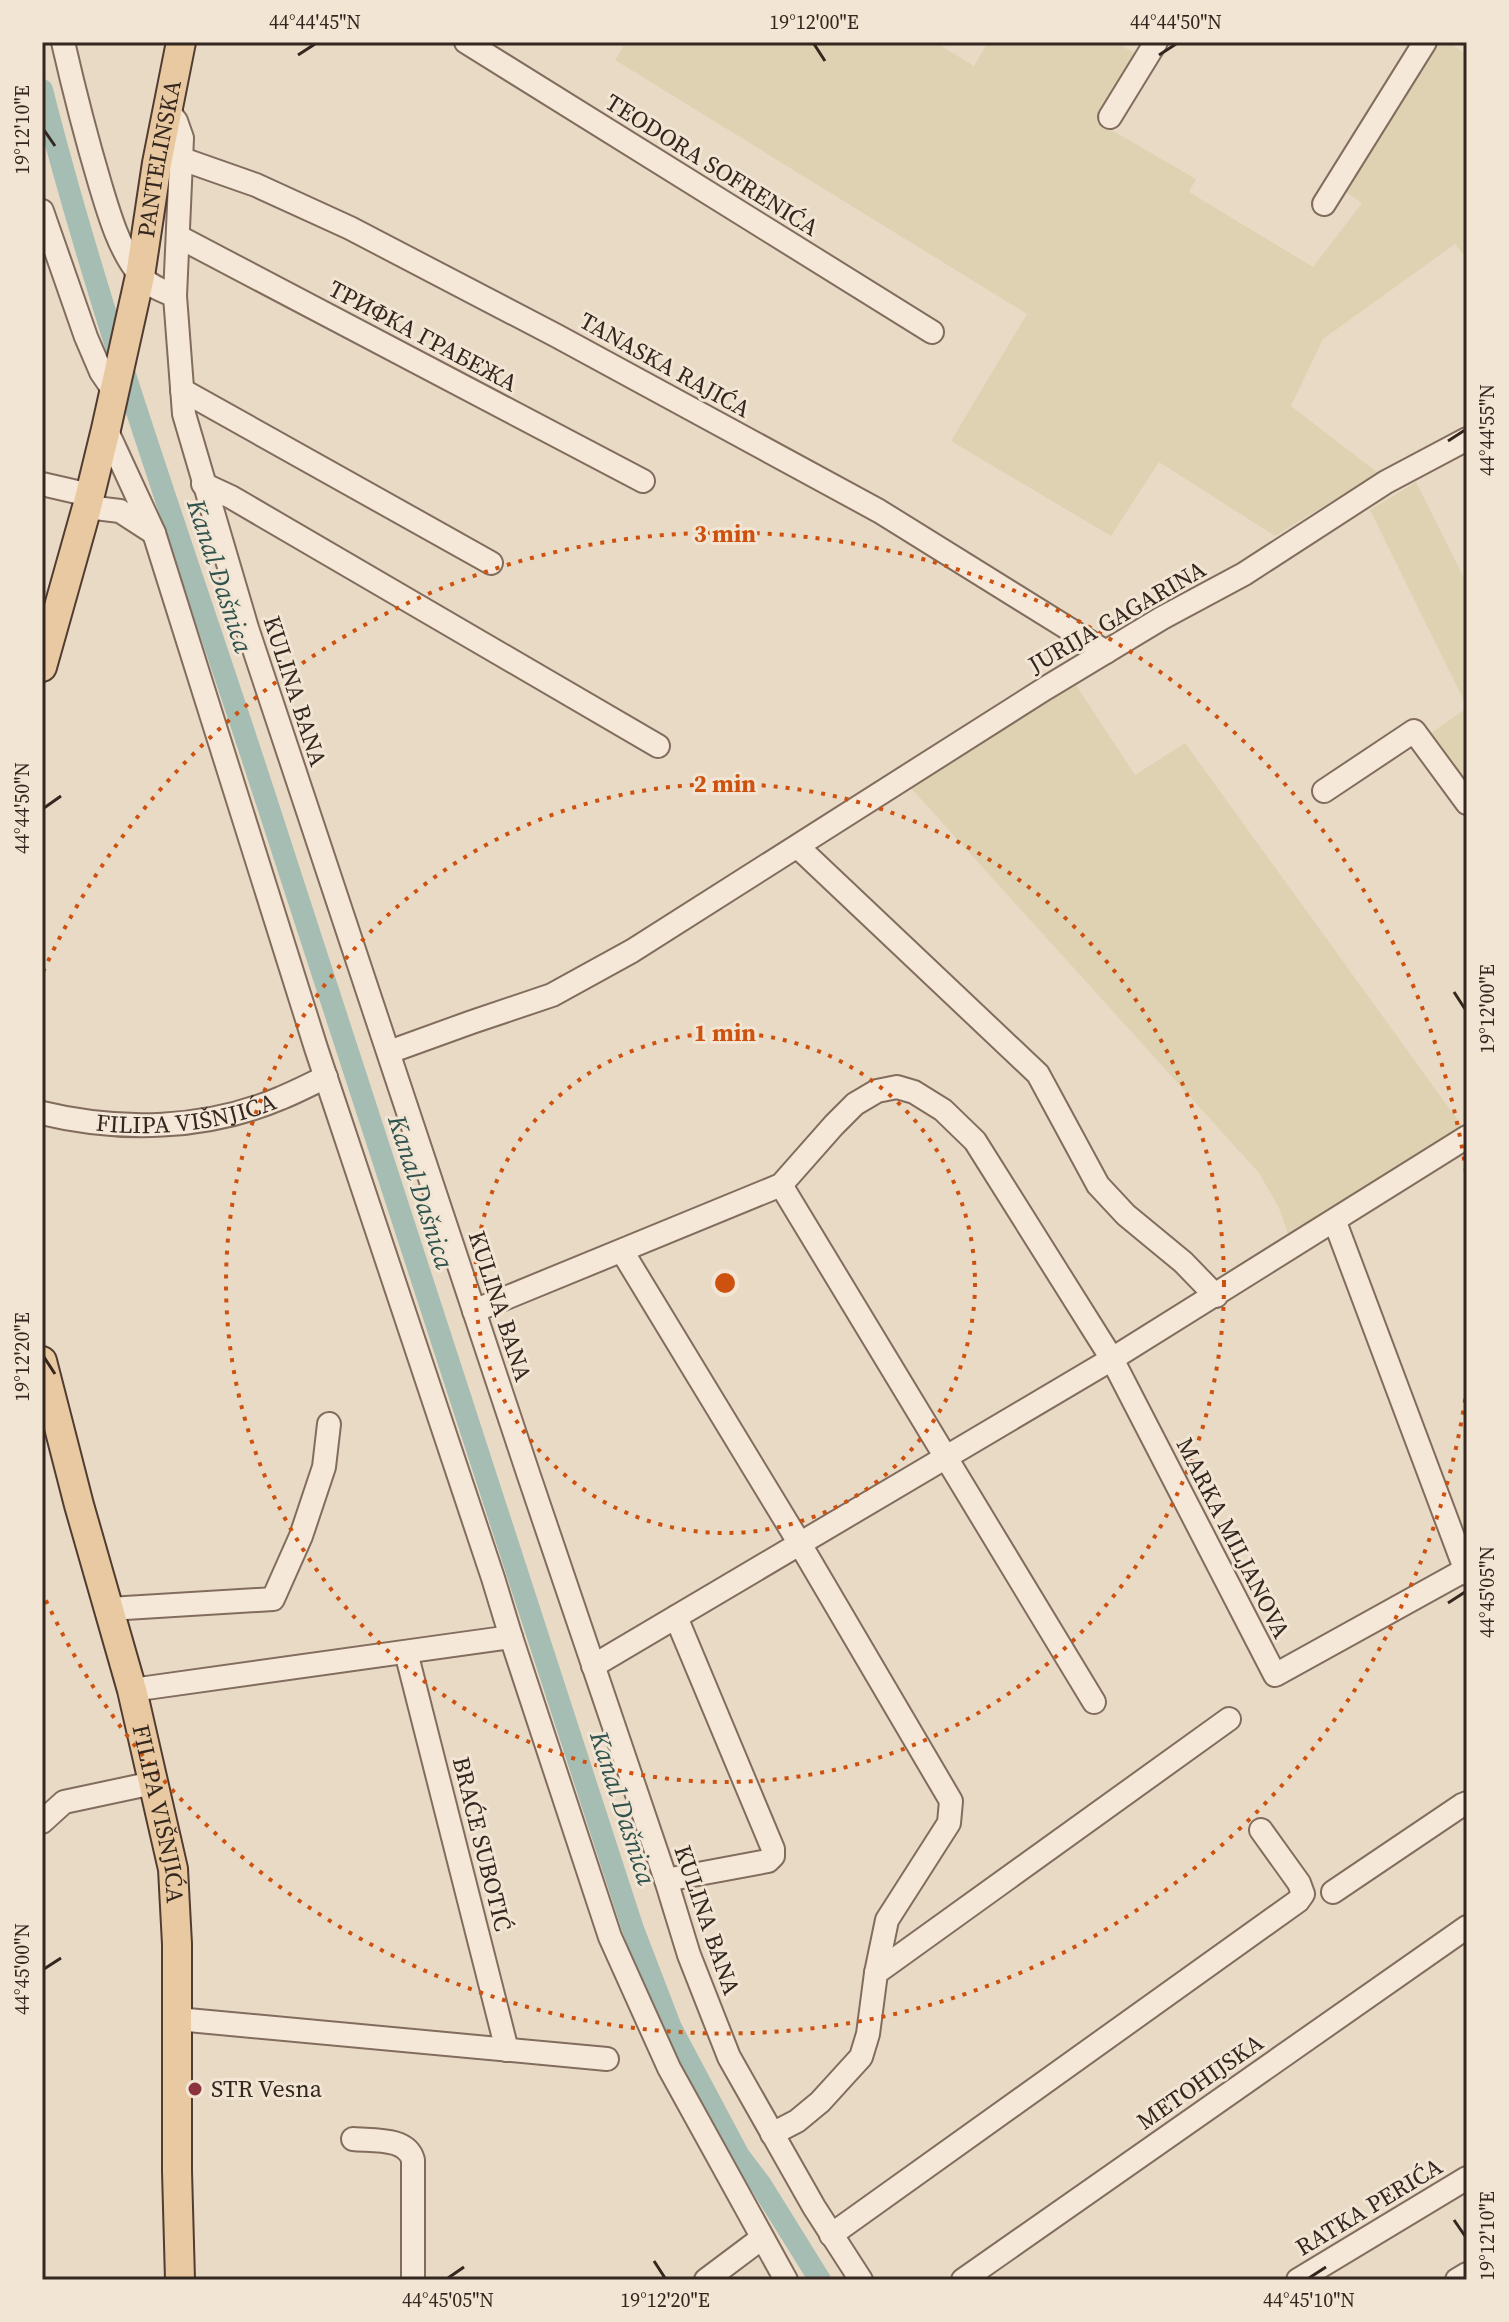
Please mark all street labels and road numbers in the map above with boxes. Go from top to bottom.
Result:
street label: PANTELINSKA [129,77,189,240]
street label: TEODORA SOFRENIĆA [599,85,825,244]
street label: ТРИФКА ГРАБЕЖА [323,272,524,399]
street label: TANASKA RAJIĆA [574,304,757,425]
street label: JURIJA GAGARINA [1021,552,1212,681]
street label: KULINA BANA [256,611,335,770]
street label: FILIPA VIŠNJIĆA [95,1085,281,1141]
street label: KULINA BANA [461,1226,540,1385]
street label: MARKA MILJANOVA [1169,1432,1298,1644]
street label: FILIPA VIŠNJIĆA [124,1721,192,1904]
street label: BRAĆE SUBOTIĆ [445,1753,520,1935]
street label: KULINA BANA [666,1841,749,1999]
street label: METOHIJSKA [1130,2026,1270,2137]
street label: RATKA PERIĆA [1289,2150,1448,2263]

